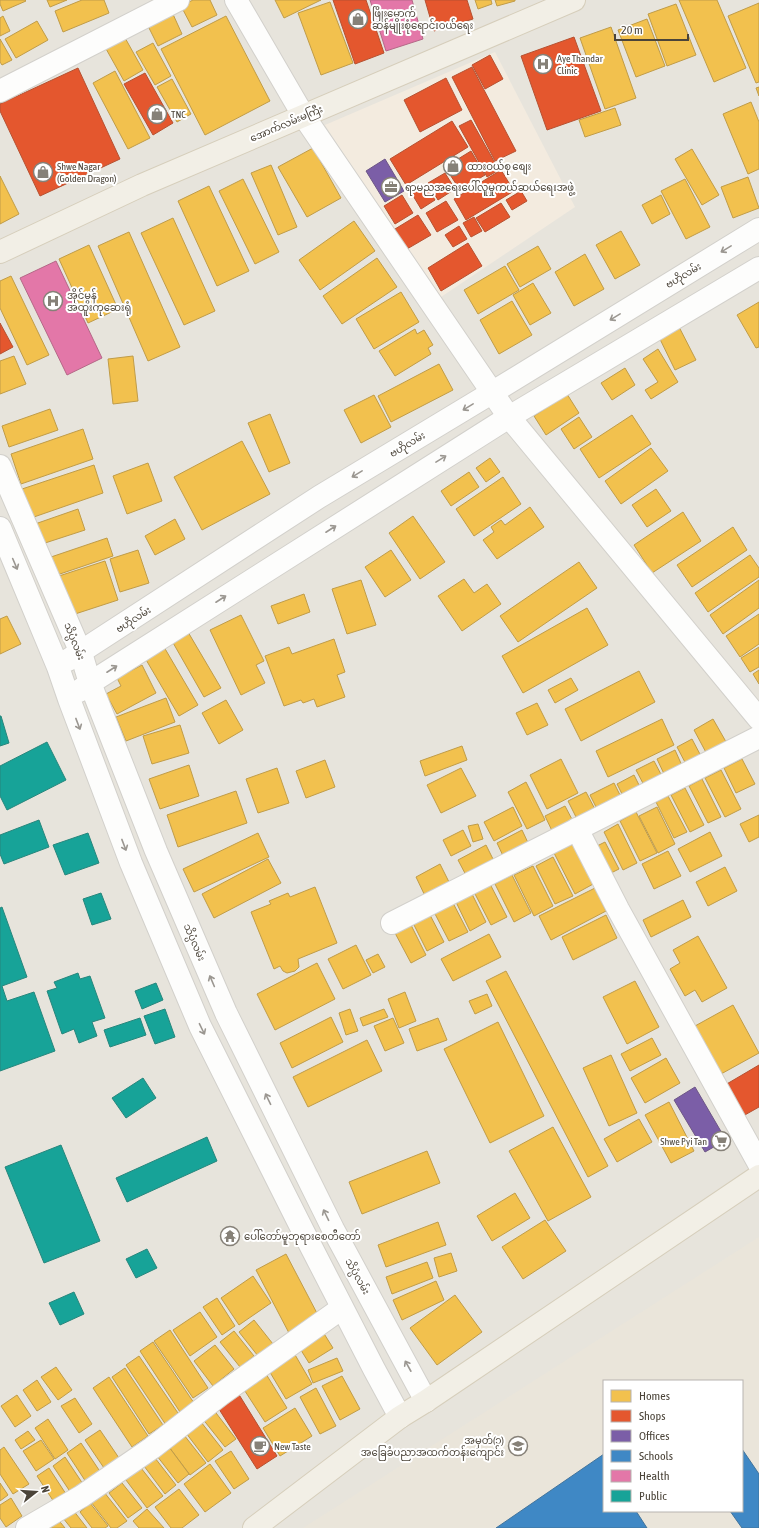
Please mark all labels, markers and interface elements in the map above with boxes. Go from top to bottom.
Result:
place label: ဖြိုးမောက် ဆန်မျိုးစုံရောင်းဝယ်ရေး [372,6,473,34]
shop icon: ဖြိုးမောက် ဆန်မျိုးစုံရောင်းဝယ်ရေး [347,8,369,30]
scale bar [615,16,688,42]
text: 20 m [621,23,643,37]
hospital icon: Aye Thandar Clinic [532,53,554,75]
place label: Aye Thandar Clinic [557,53,604,76]
street label: အောက်လမ်းမကြီး [247,101,325,147]
shop icon: TNC [146,103,168,125]
place label: TNC [171,109,186,120]
shop icon: ထားဝယ်စု စျေး [442,155,464,177]
place label: ထားဝယ်စု စျေး [467,159,531,175]
shop icon: Shwe Nagar (Golden Dragon) [32,161,54,183]
place label: Shwe Nagar (Golden Dragon) [57,161,117,184]
office icon: ရာမညအရေးပေါ်လူမှုကယ်ဆယ်ရေးအဖွဲ့ [380,176,402,198]
place label: ရာမညအရေးပေါ်လူမှုကယ်ဆယ်ရေးအဖွဲ့ [405,180,576,196]
one-way arrow [720,245,732,253]
street label: ဗဟိုလမ်း [662,259,705,293]
place label: အိုင်မွန် အထူးကုဆေးရုံ [67,288,131,316]
hospital icon: အိုင်မွန် အထူးကုဆေးရုံ [42,290,64,312]
one-way arrow [609,313,621,321]
one-way arrow [463,403,474,411]
street label: ဗဟိုလမ်း [386,428,429,462]
one-way arrow [435,455,447,463]
one-way arrow [351,471,363,479]
one-way arrow [325,525,336,533]
one-way arrow [12,557,19,569]
one-way arrow [215,594,227,602]
street label: ဗဟိုလမ်း [113,602,154,637]
street label: သိပ္ပံလမ်း [59,620,89,663]
one-way arrow [106,664,118,672]
one-way arrow [74,717,82,729]
one-way arrow [121,839,129,851]
street label: သိပ္ပံလမ်း [179,921,209,964]
one-way arrow [208,976,215,988]
one-way arrow [199,1023,206,1035]
one-way arrow [264,1093,271,1105]
supermarket icon: Shwe Pyi Tan [710,1130,732,1152]
place label: Shwe Pyi Tan [660,1136,707,1147]
one-way arrow [322,1209,329,1221]
temple icon: ပေါ်တော်မူဘုရားစေတီတော် [219,1225,241,1247]
place label: ပေါ်တော်မူဘုရားစေတီတော် [244,1229,361,1245]
street label: သိပ္ပံလမ်း [340,1255,374,1298]
one-way arrow [403,1360,411,1372]
legend [603,1380,743,1512]
text: Homes [639,1389,670,1403]
text: Shops [639,1409,665,1423]
text: Offices [639,1429,669,1443]
place label: အမှတ်(၁) အခြေခံပညာအထက်တန်းကျောင်း [361,1433,504,1461]
cafe icon: New Taste [249,1435,271,1457]
school or university icon: အမှတ်(၁) အခြေခံပညာအထက်တန်းကျောင်း [507,1435,529,1457]
place label: New Taste [274,1441,311,1452]
text: Schools [639,1449,673,1463]
text: Health [639,1469,669,1483]
north arrow [16,1472,56,1512]
text: N [39,1484,52,1494]
text: Public [639,1489,667,1503]

